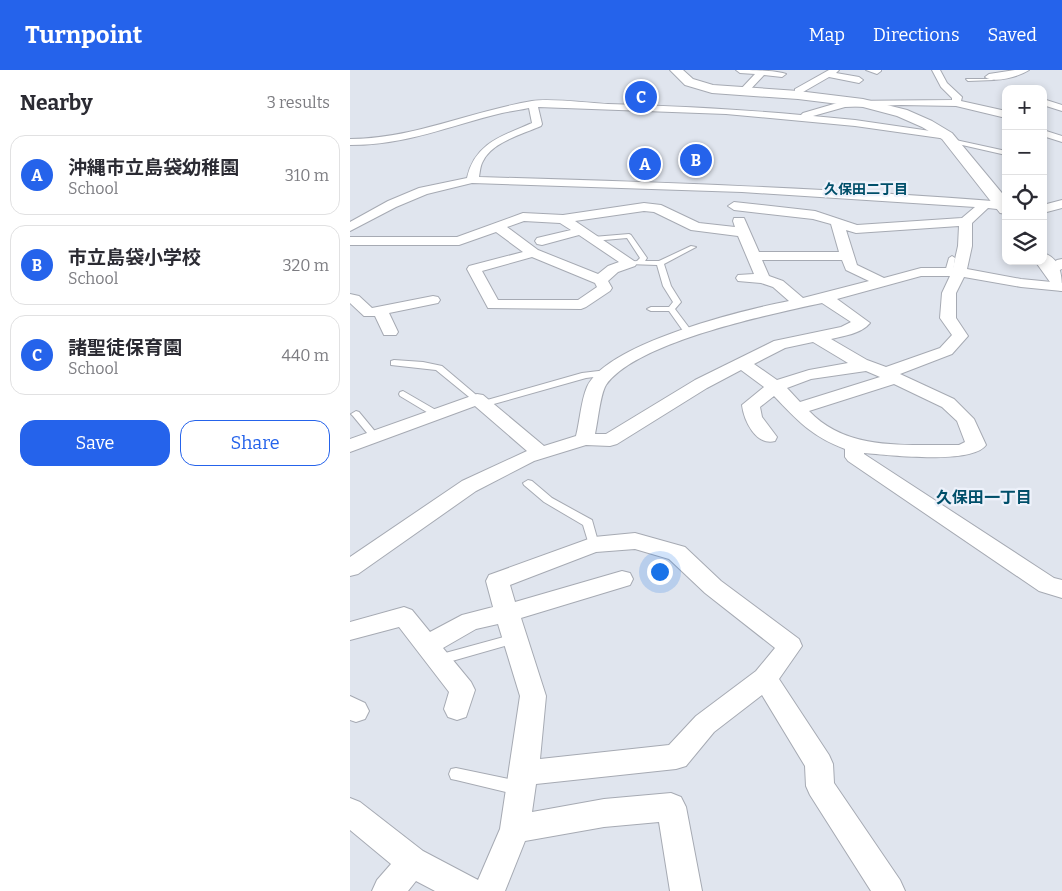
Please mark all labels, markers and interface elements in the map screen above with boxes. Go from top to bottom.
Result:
text: Turnpoint [25,21,142,49]
text: Map [809,24,845,46]
text: Directions [873,24,960,46]
text: Saved [988,24,1037,46]
pin: C [625,78,657,116]
map controls [1002,85,1047,265]
button: + [1002,85,1047,130]
text: Nearby [20,90,93,116]
text: 3 results [267,93,330,112]
button: − [1002,130,1047,175]
pin: B [680,141,712,179]
pin: A [629,145,661,183]
text: 沖縄市立島袋幼稚園 [68,156,239,179]
text: A [31,166,43,185]
text: 310 m [285,166,329,185]
button: locate [1002,175,1047,220]
text: School [68,179,118,198]
district label: 久保田二丁目 [824,181,908,198]
button: layers [1002,220,1047,265]
text: 市立島袋小学校 [68,246,201,269]
text: B [32,256,42,275]
text: 320 m [282,256,329,275]
text: School [68,269,118,288]
text: 諸聖徒保育園 [68,336,182,359]
text: C [32,346,42,365]
text: 440 m [282,346,329,365]
text: School [68,359,118,378]
button: Save [20,420,170,466]
button: Share [180,420,330,466]
district label: 久保田一丁目 [936,488,1032,507]
your location [647,559,673,585]

